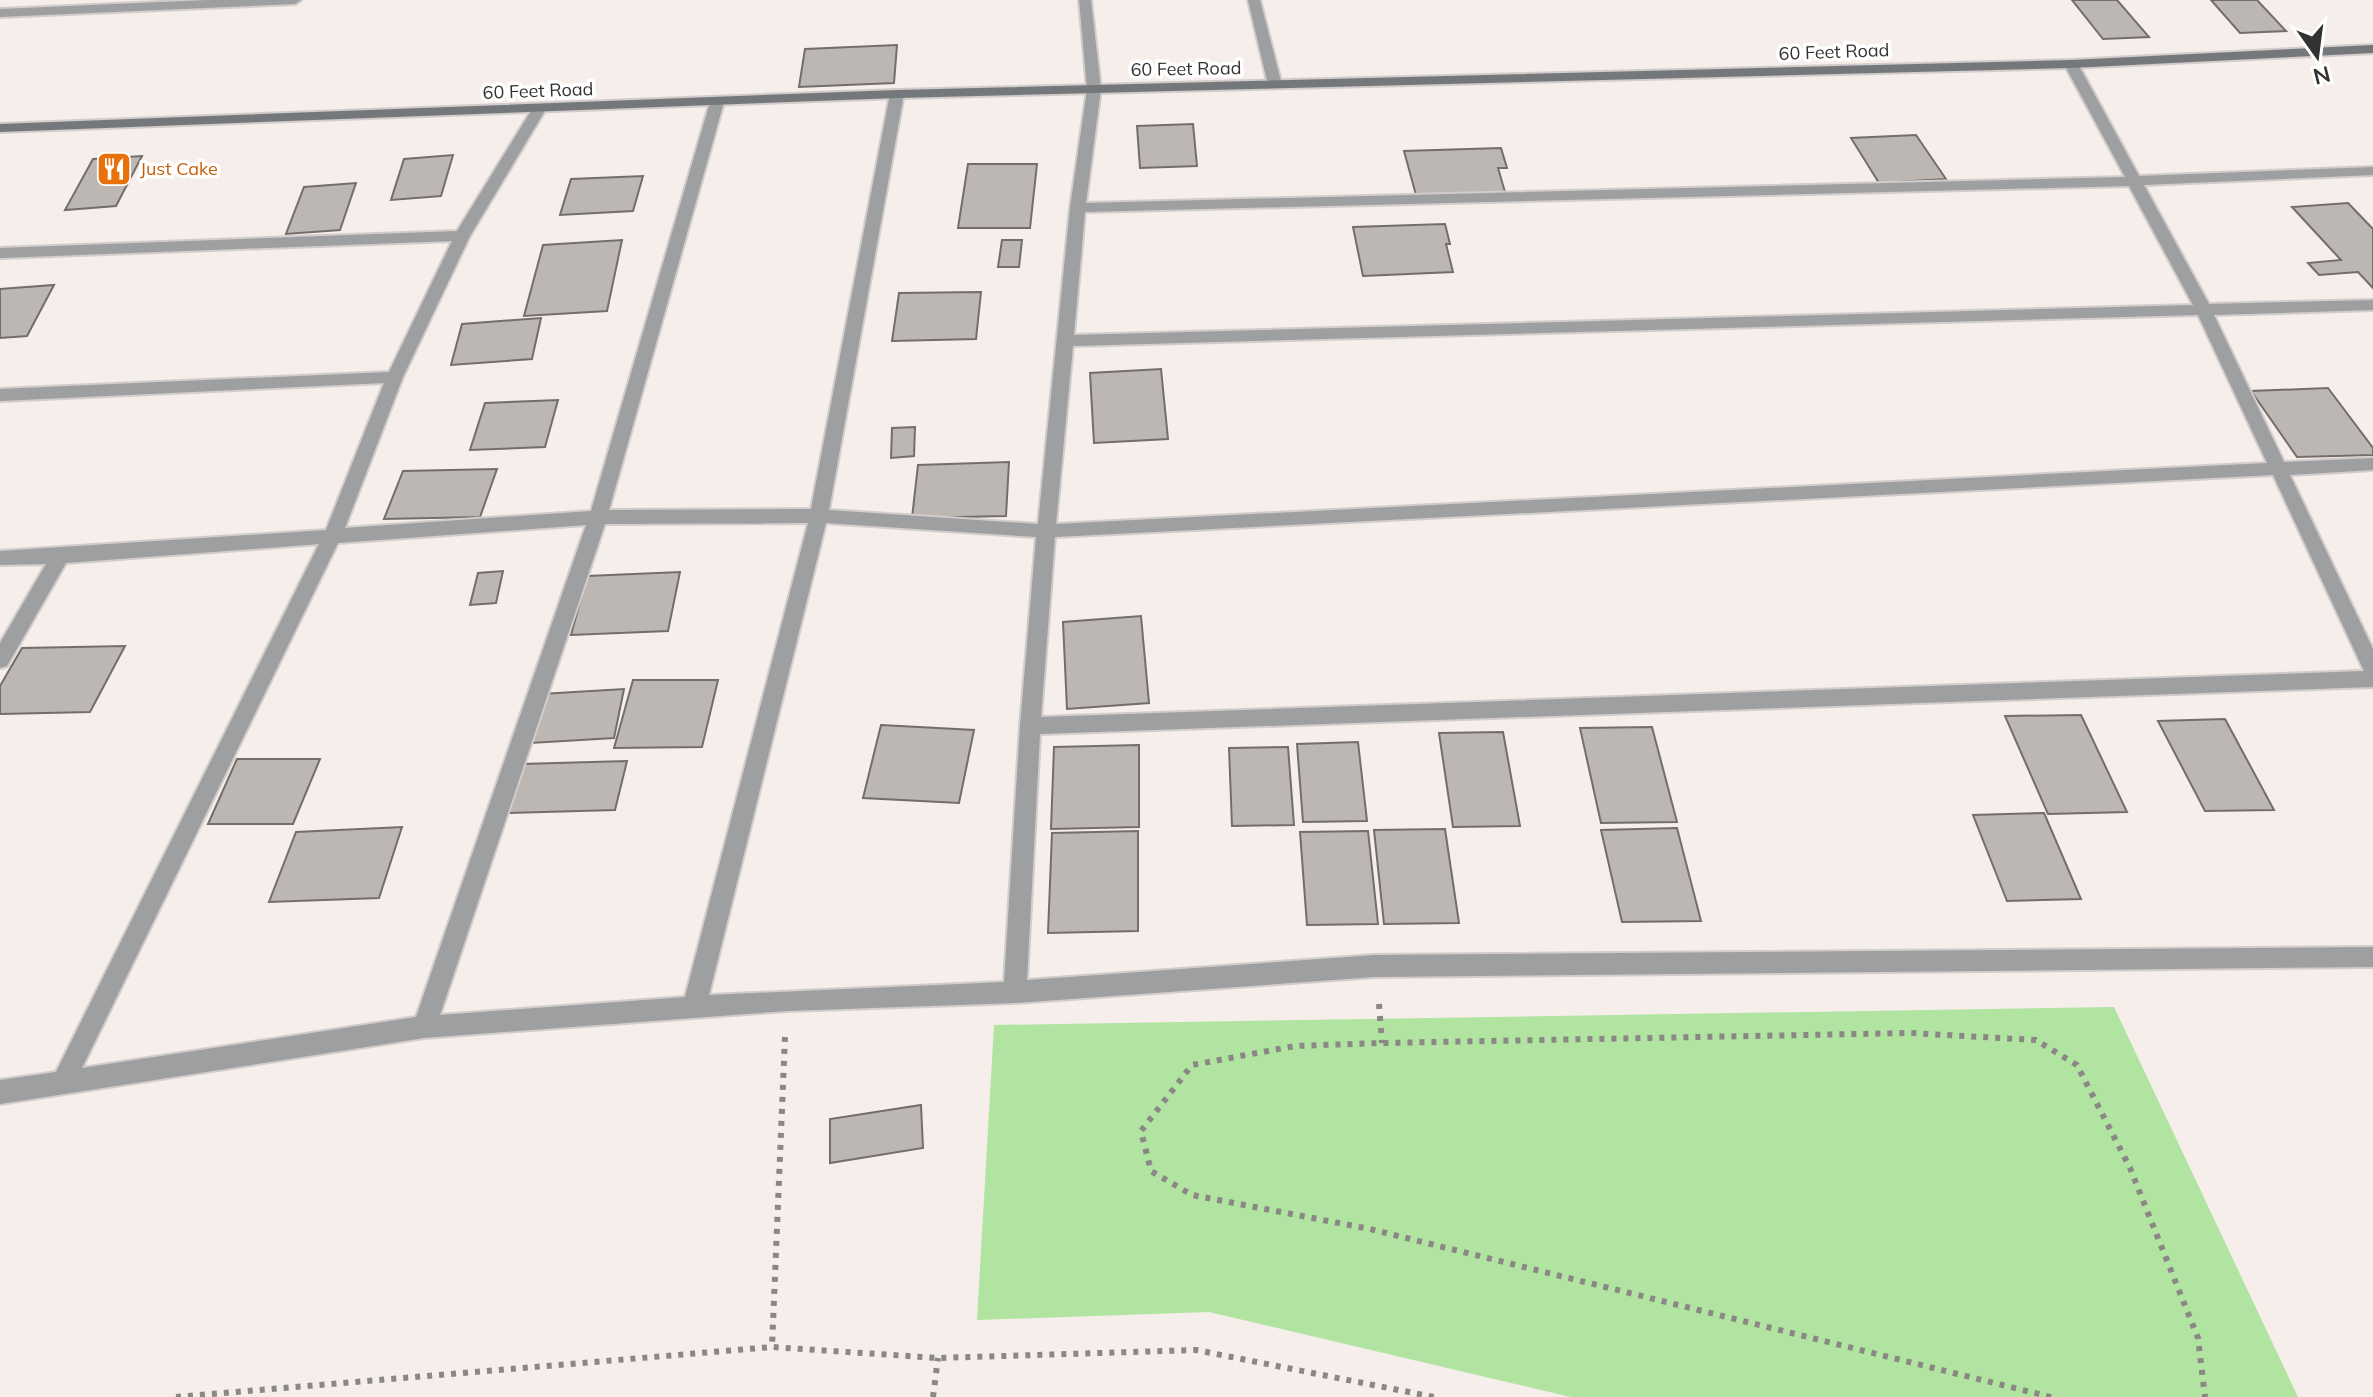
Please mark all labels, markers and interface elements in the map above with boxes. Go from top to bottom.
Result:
north arrow [2277,16,2357,96]
street label: 60 Feet Road [1778,38,1890,65]
street label: 60 Feet Road [1130,56,1242,81]
text: N [2310,60,2333,91]
street label: 60 Feet Road [482,77,594,104]
restaurant icon: Just Cake [95,150,133,188]
place label: Just Cake [140,157,218,180]

